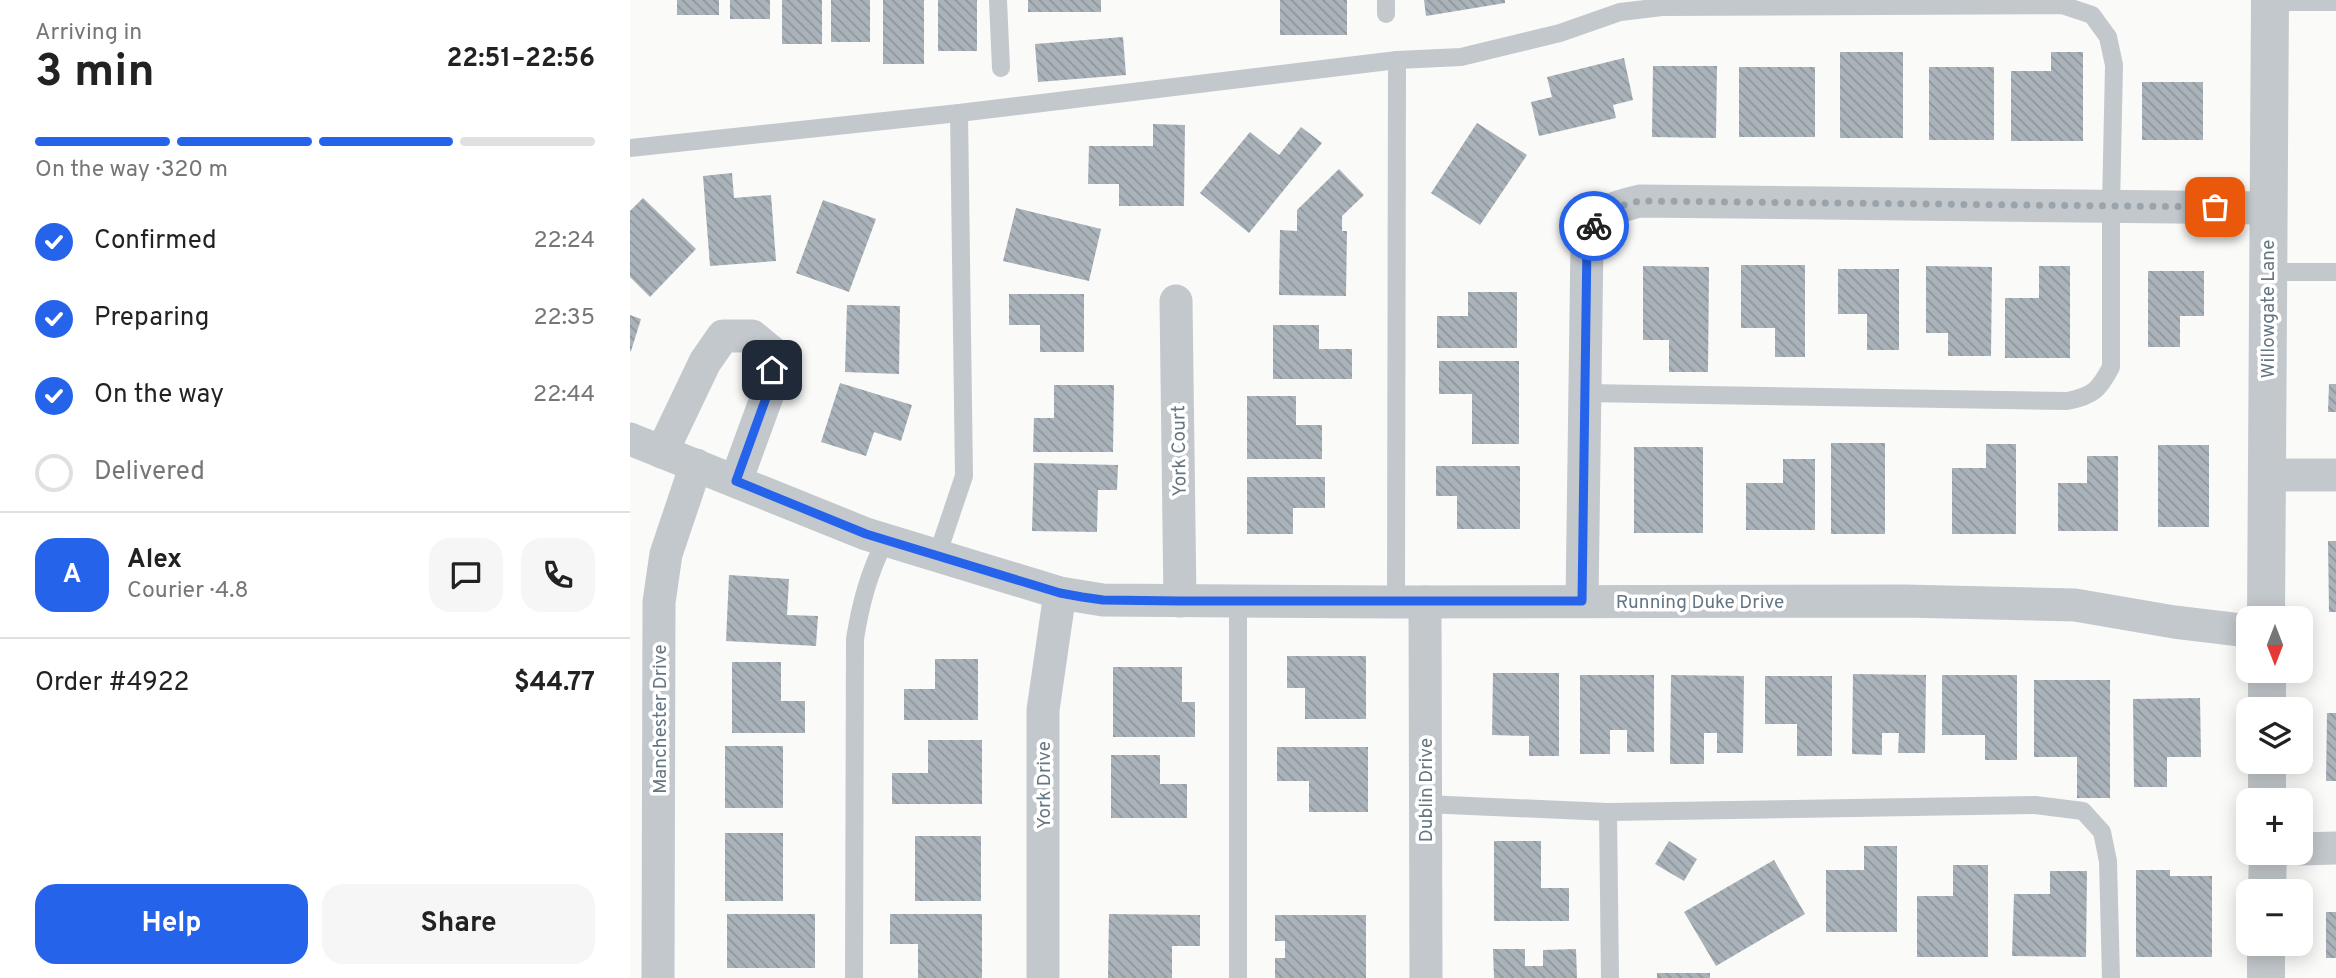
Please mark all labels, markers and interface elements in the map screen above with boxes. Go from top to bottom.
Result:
text: Arriving in [35,19,142,48]
text: 22:51–22:56 [446,43,595,76]
text: 3 min [35,44,155,103]
text: On the way · 320 m [35,156,228,185]
pin [2185,177,2245,237]
icon: bag [2196,188,2234,226]
courier [1559,191,1629,261]
icon: bike [1575,207,1613,245]
icon: check [35,223,73,261]
text: Confirmed [94,225,217,258]
text: 22:24 [534,227,595,256]
street label: Willowgate Lane [2257,240,2281,378]
icon: check [35,300,73,338]
text: Preparing [94,302,209,335]
text: 22:35 [534,304,595,333]
pin [742,340,802,400]
icon: home [753,351,791,389]
icon: check [35,377,73,415]
text: On the way [94,379,224,412]
text: 22:44 [533,381,595,410]
street label: York Court [1167,405,1193,497]
text: Delivered [94,456,205,489]
button: chat [429,538,503,612]
button: phone [521,538,595,612]
text: Alex [127,544,182,577]
text: A [63,559,81,592]
text: Courier · 4.8 [127,577,248,606]
street label: Running Duke Drive [1616,591,1784,615]
north arrow [2236,606,2314,682]
map controls [2236,606,2313,956]
street label: Manchester Drive [649,644,673,794]
text: Order #4922 [35,667,190,700]
text: $44.77 [514,667,595,700]
button: layers [2236,697,2313,774]
street label: Dublin Drive [1415,738,1439,842]
street label: York Drive [1033,741,1057,829]
button: + [2236,788,2313,865]
button: − [2236,879,2313,956]
button: Help [35,884,308,964]
button: Share [322,884,595,964]

